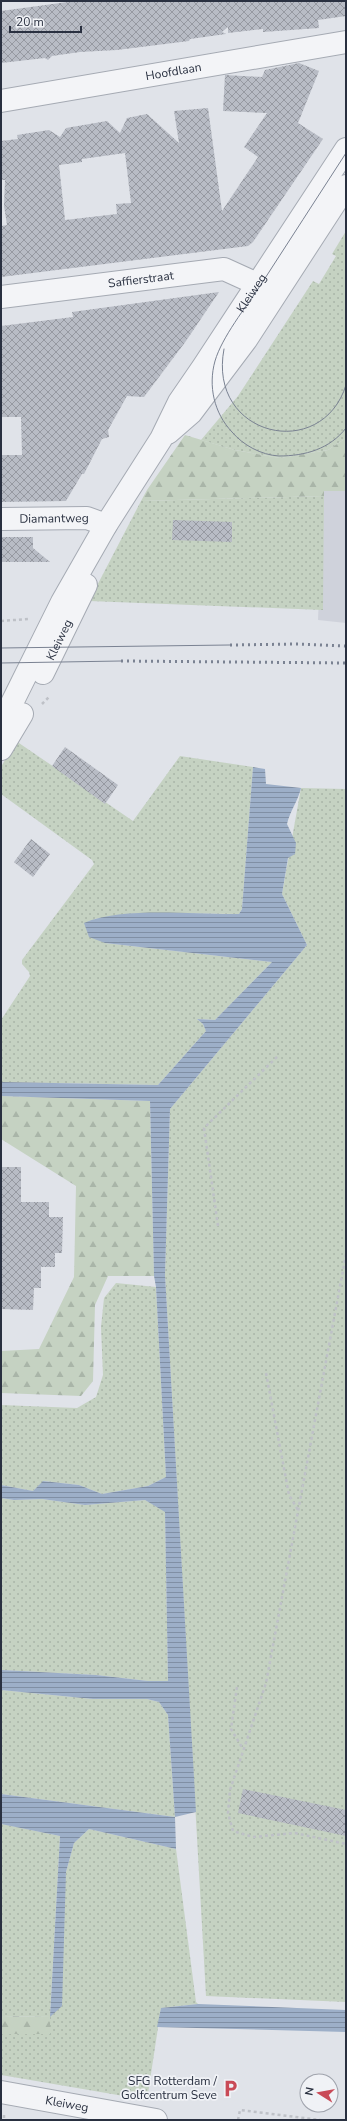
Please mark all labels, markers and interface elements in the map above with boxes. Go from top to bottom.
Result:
scale bar [10,8,81,34]
text: 20 m [16,14,44,30]
street label: Hoofdlaan [144,59,203,84]
street label: Saffierstraat [107,267,175,291]
street label: Kleiweg [233,270,270,316]
street label: Diamantweg [19,510,89,527]
street label: Kleiweg [42,617,76,663]
place label: SFG Rotterdam / Golfcentrum Seve [121,2073,218,2103]
north arrow [299,2073,339,2113]
parking icon: SFG Rotterdam / Golfcentrum Seve [220,2078,240,2098]
text: N [302,2086,318,2097]
street label: Kleiweg [44,2092,90,2116]

